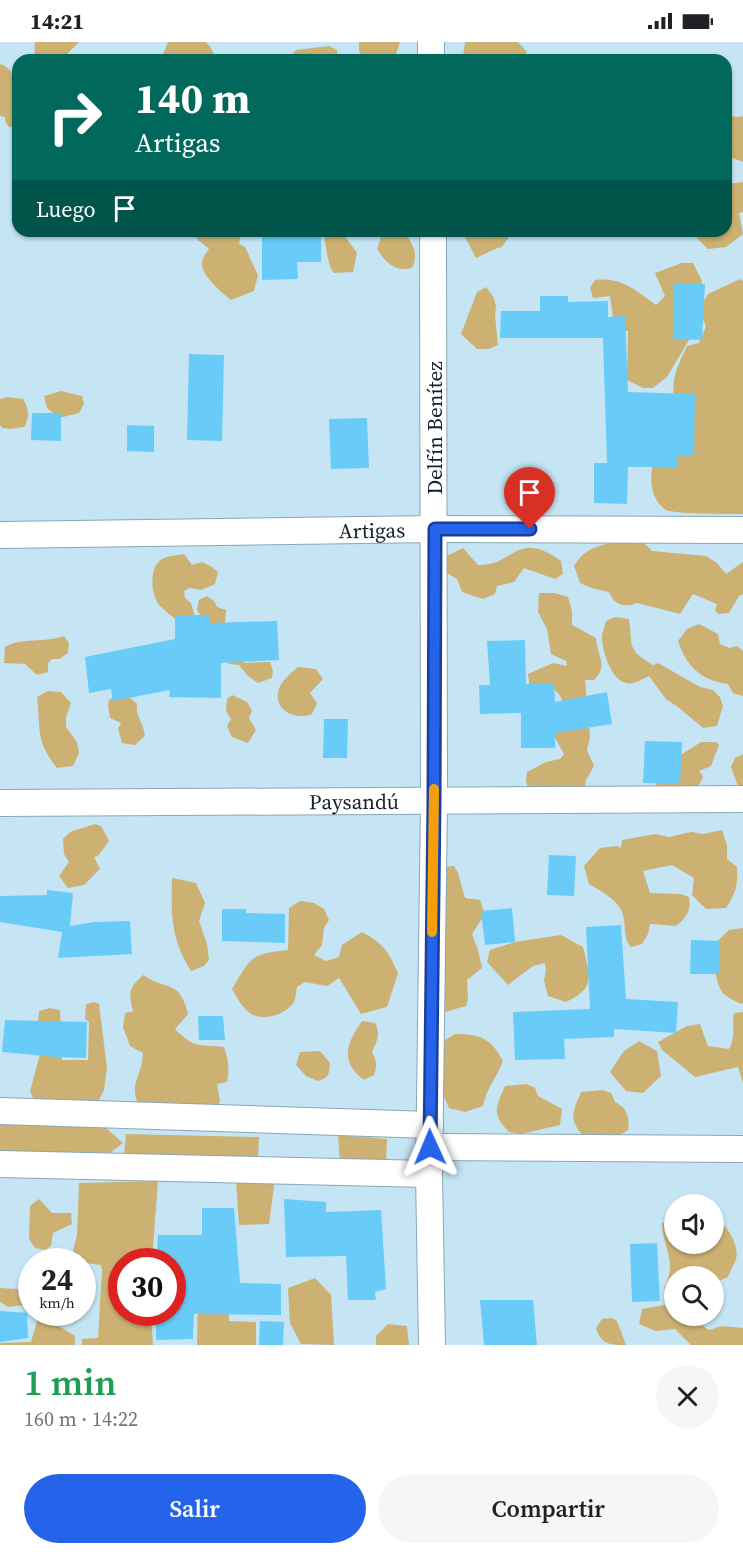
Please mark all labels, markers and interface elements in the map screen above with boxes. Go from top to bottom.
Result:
text: 14:21 [30,6,84,36]
text: 140 m [135,69,250,127]
icon: right [36,78,114,156]
text: Artigas [135,124,221,161]
icon: arrive [108,192,141,225]
text: Luego [36,194,96,224]
street label: Delfín Benítez [420,361,449,495]
pin [504,467,555,529]
icon: arrive [513,476,546,509]
street label: Artigas [338,515,405,545]
street label: Paysandú [309,786,399,816]
position arrow [398,1115,462,1179]
map controls [664,1194,724,1326]
button: sound [664,1194,724,1254]
speed limit sign: 30 [108,1248,186,1326]
text: 24 [41,1259,73,1300]
button: search [664,1266,724,1326]
text: km/h [39,1292,75,1313]
text: 1 min [24,1358,116,1407]
button: close [656,1365,719,1428]
text: 160 m · 14:22 [24,1405,138,1433]
button: Salir [24,1474,366,1543]
button: Compartir [378,1474,719,1543]

